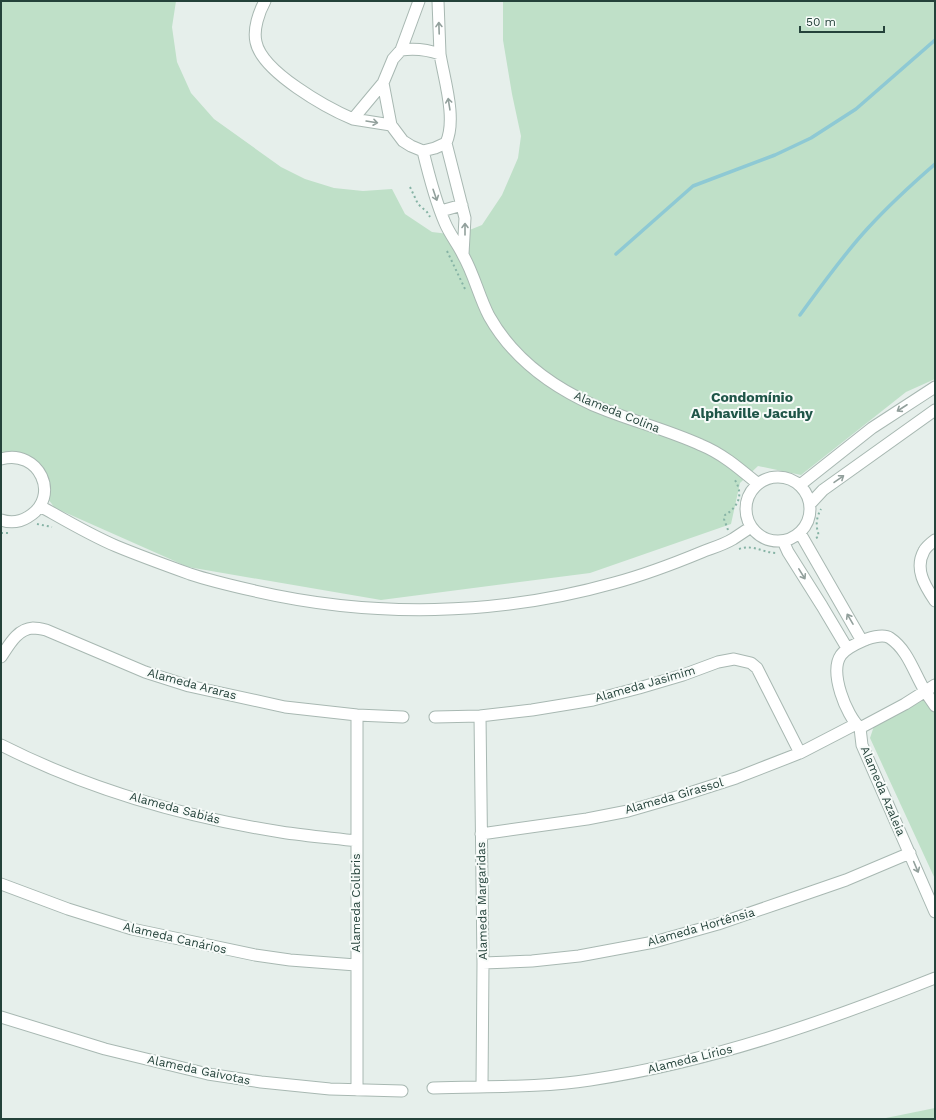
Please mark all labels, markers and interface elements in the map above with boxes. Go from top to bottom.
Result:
scale bar [800,8,884,34]
text: 50 m [806,15,836,29]
one-way arrow [435,22,443,35]
one-way arrow [445,98,453,111]
one-way arrow [365,118,378,126]
one-way arrow [432,188,439,201]
one-way arrow [461,223,469,236]
street label: Alameda Colina [572,388,662,436]
district label: Condomínio Alphaville Jacuhy [691,389,813,421]
one-way arrow [897,404,908,412]
one-way arrow [834,475,845,483]
one-way arrow [798,568,806,579]
one-way arrow [845,613,853,625]
street label: Alameda Jasimim [593,663,697,705]
street label: Alameda Araras [146,665,238,703]
street label: Alameda Azaleia [858,744,908,838]
street label: Alameda Girassol [623,775,725,817]
street label: Alameda Sabiás [128,789,222,827]
street label: Alameda Margaridas [474,842,490,960]
street label: Alameda Colibris [349,853,363,953]
one-way arrow [912,861,920,873]
street label: Alameda Hortênsia [646,905,756,949]
street label: Alameda Canários [122,919,228,957]
street label: Alameda Lírios [646,1042,734,1076]
street label: Alameda Gaivotas [146,1052,252,1088]

